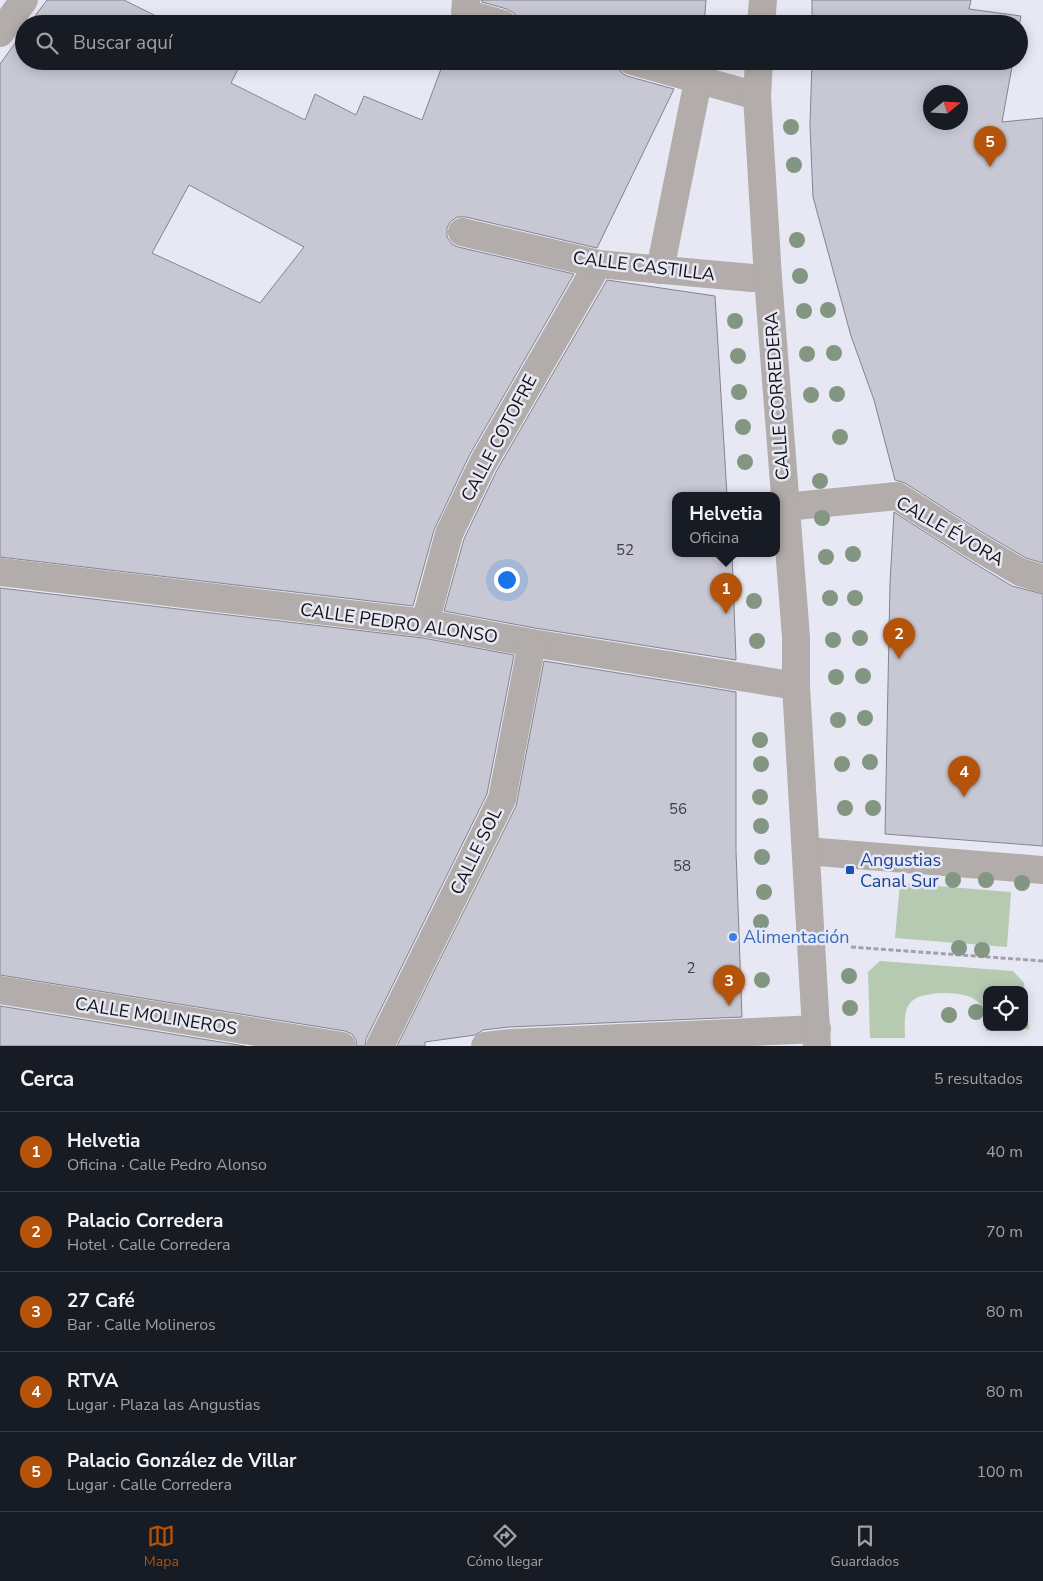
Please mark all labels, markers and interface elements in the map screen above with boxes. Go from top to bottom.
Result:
search box [15,15,1028,70]
icon: search [33,29,61,57]
text: Buscar aquí [73,30,172,56]
north arrow [923,85,968,130]
pin: 5 [974,126,1006,167]
street label: CALLE CASTILLA [572,245,716,287]
street label: CALLE CORREDERA [759,311,795,481]
street label: CALLE COTOFRE [455,370,543,506]
street label: CALLE ÉVORA [892,490,1008,572]
popup [672,492,780,557]
text: Helvetia [689,501,763,527]
text: Oficina [689,527,739,549]
house number: 52 [616,540,634,560]
your location [494,567,520,593]
pin: 1 [710,573,742,614]
street label: CALLE PEDRO ALONSO [299,597,499,649]
pin: 2 [883,618,915,659]
pin: 4 [948,756,980,797]
house number: 56 [669,799,687,819]
street label: CALLE SOL [445,803,508,899]
place label: Angustias Canal Sur [860,848,941,893]
house number: 58 [673,856,691,876]
marker: Angustias Canal Sur [844,864,856,876]
place label: Alimentación [743,925,849,949]
marker: Alimentación [727,931,739,943]
house number: 2 [686,958,696,978]
pin: 3 [713,965,745,1006]
map controls [983,986,1028,1031]
button: locate [983,986,1028,1031]
street label: CALLE MOLINEROS [73,991,239,1041]
text: Cerca [20,1065,74,1093]
text: 5 resultados [934,1068,1023,1090]
text: Helvetia [67,1128,140,1154]
text: 1 [31,1141,41,1163]
text: 40 m [986,1141,1023,1163]
text: Oficina · Calle Pedro Alonso [67,1154,267,1176]
text: Palacio Corredera [67,1208,223,1234]
text: 2 [31,1221,41,1243]
text: 70 m [986,1221,1023,1243]
text: Hotel · Calle Corredera [67,1234,231,1256]
text: 27 Café [67,1288,135,1314]
text: 3 [31,1301,41,1323]
text: 80 m [986,1301,1023,1323]
text: Bar · Calle Molineros [67,1314,216,1336]
text: RTVA [67,1368,118,1394]
text: 4 [31,1381,41,1403]
text: 80 m [986,1381,1023,1403]
text: Lugar · Plaza las Angustias [67,1394,260,1416]
text: Palacio González de Villar [67,1448,296,1474]
text: 5 [31,1461,41,1483]
text: 100 m [976,1461,1023,1483]
text: Lugar · Calle Corredera [67,1474,232,1496]
tab: Mapa [144,1522,179,1571]
tab: Cómo llegar [466,1522,543,1571]
tab: Guardados [831,1522,899,1571]

